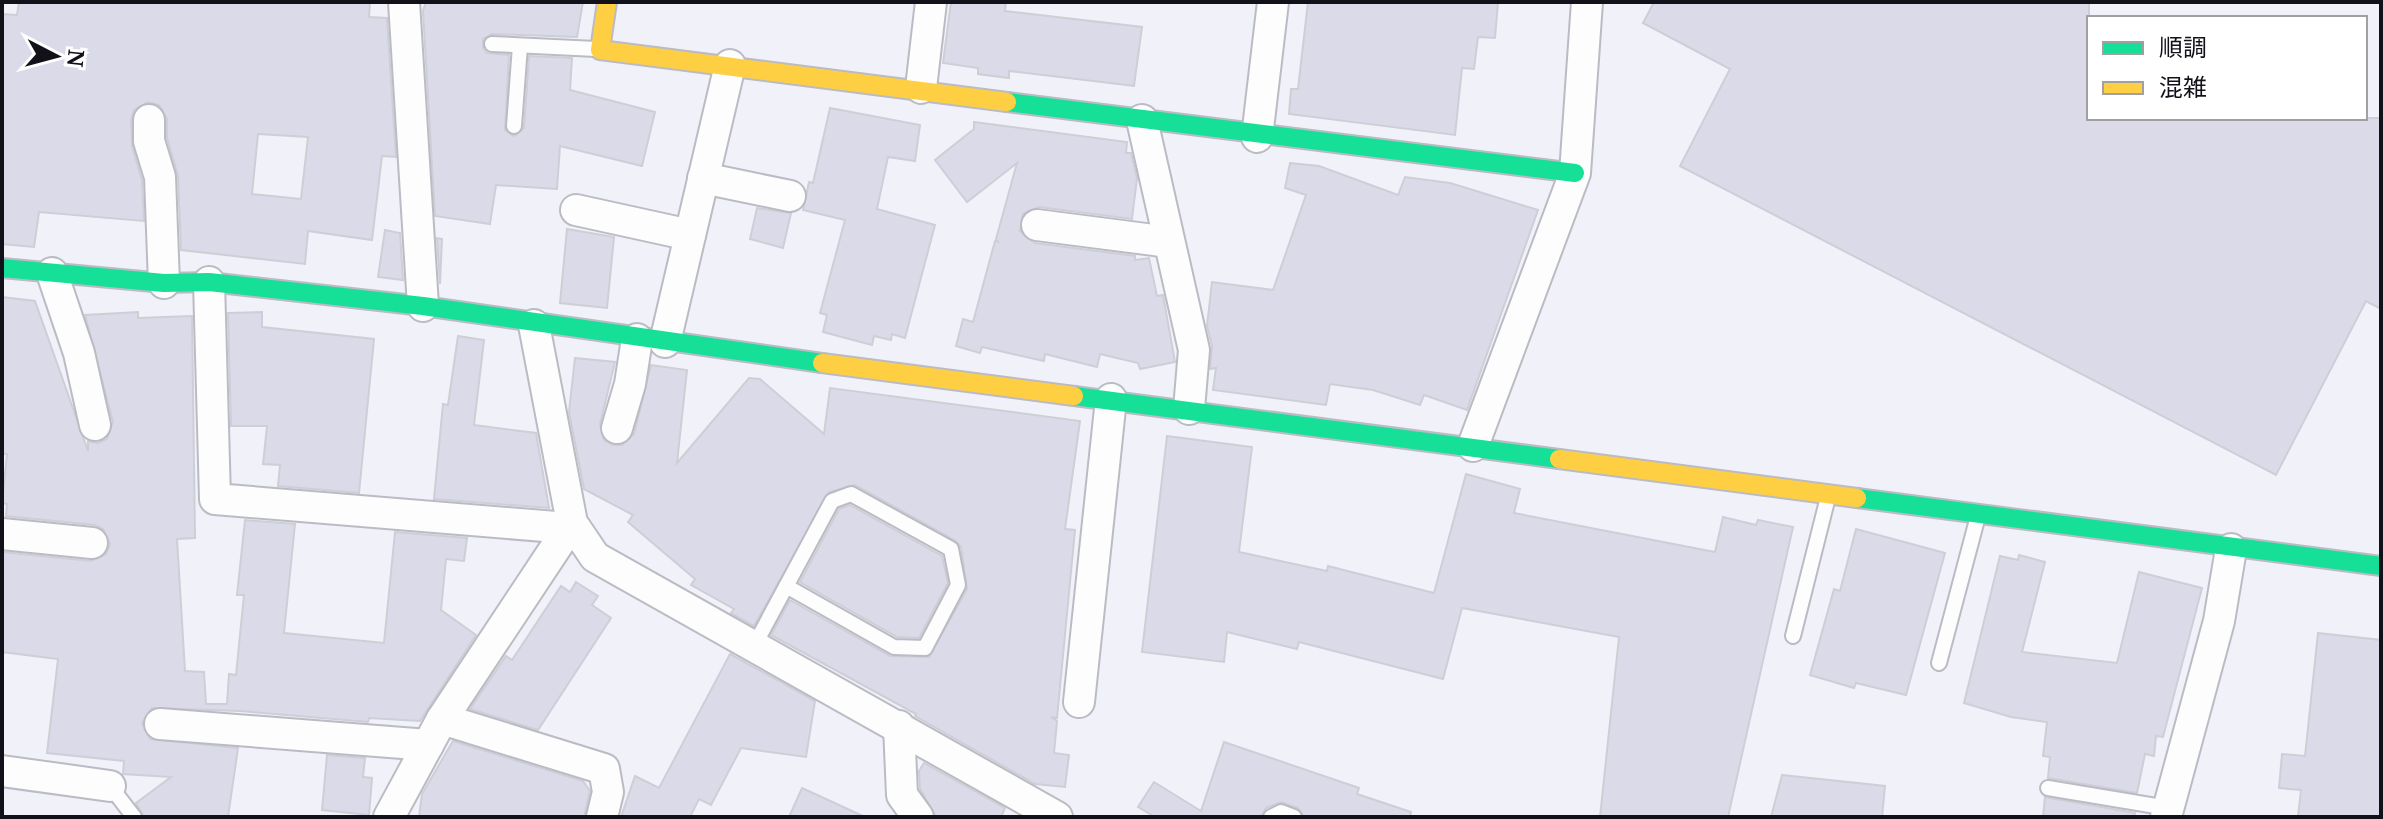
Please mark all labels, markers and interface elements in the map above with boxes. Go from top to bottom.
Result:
north arrow [16,16,96,96]
legend [2087,16,2367,120]
text: 順調 [2159,30,2207,63]
text: N [61,48,93,68]
text: 混雑 [2159,70,2207,103]

